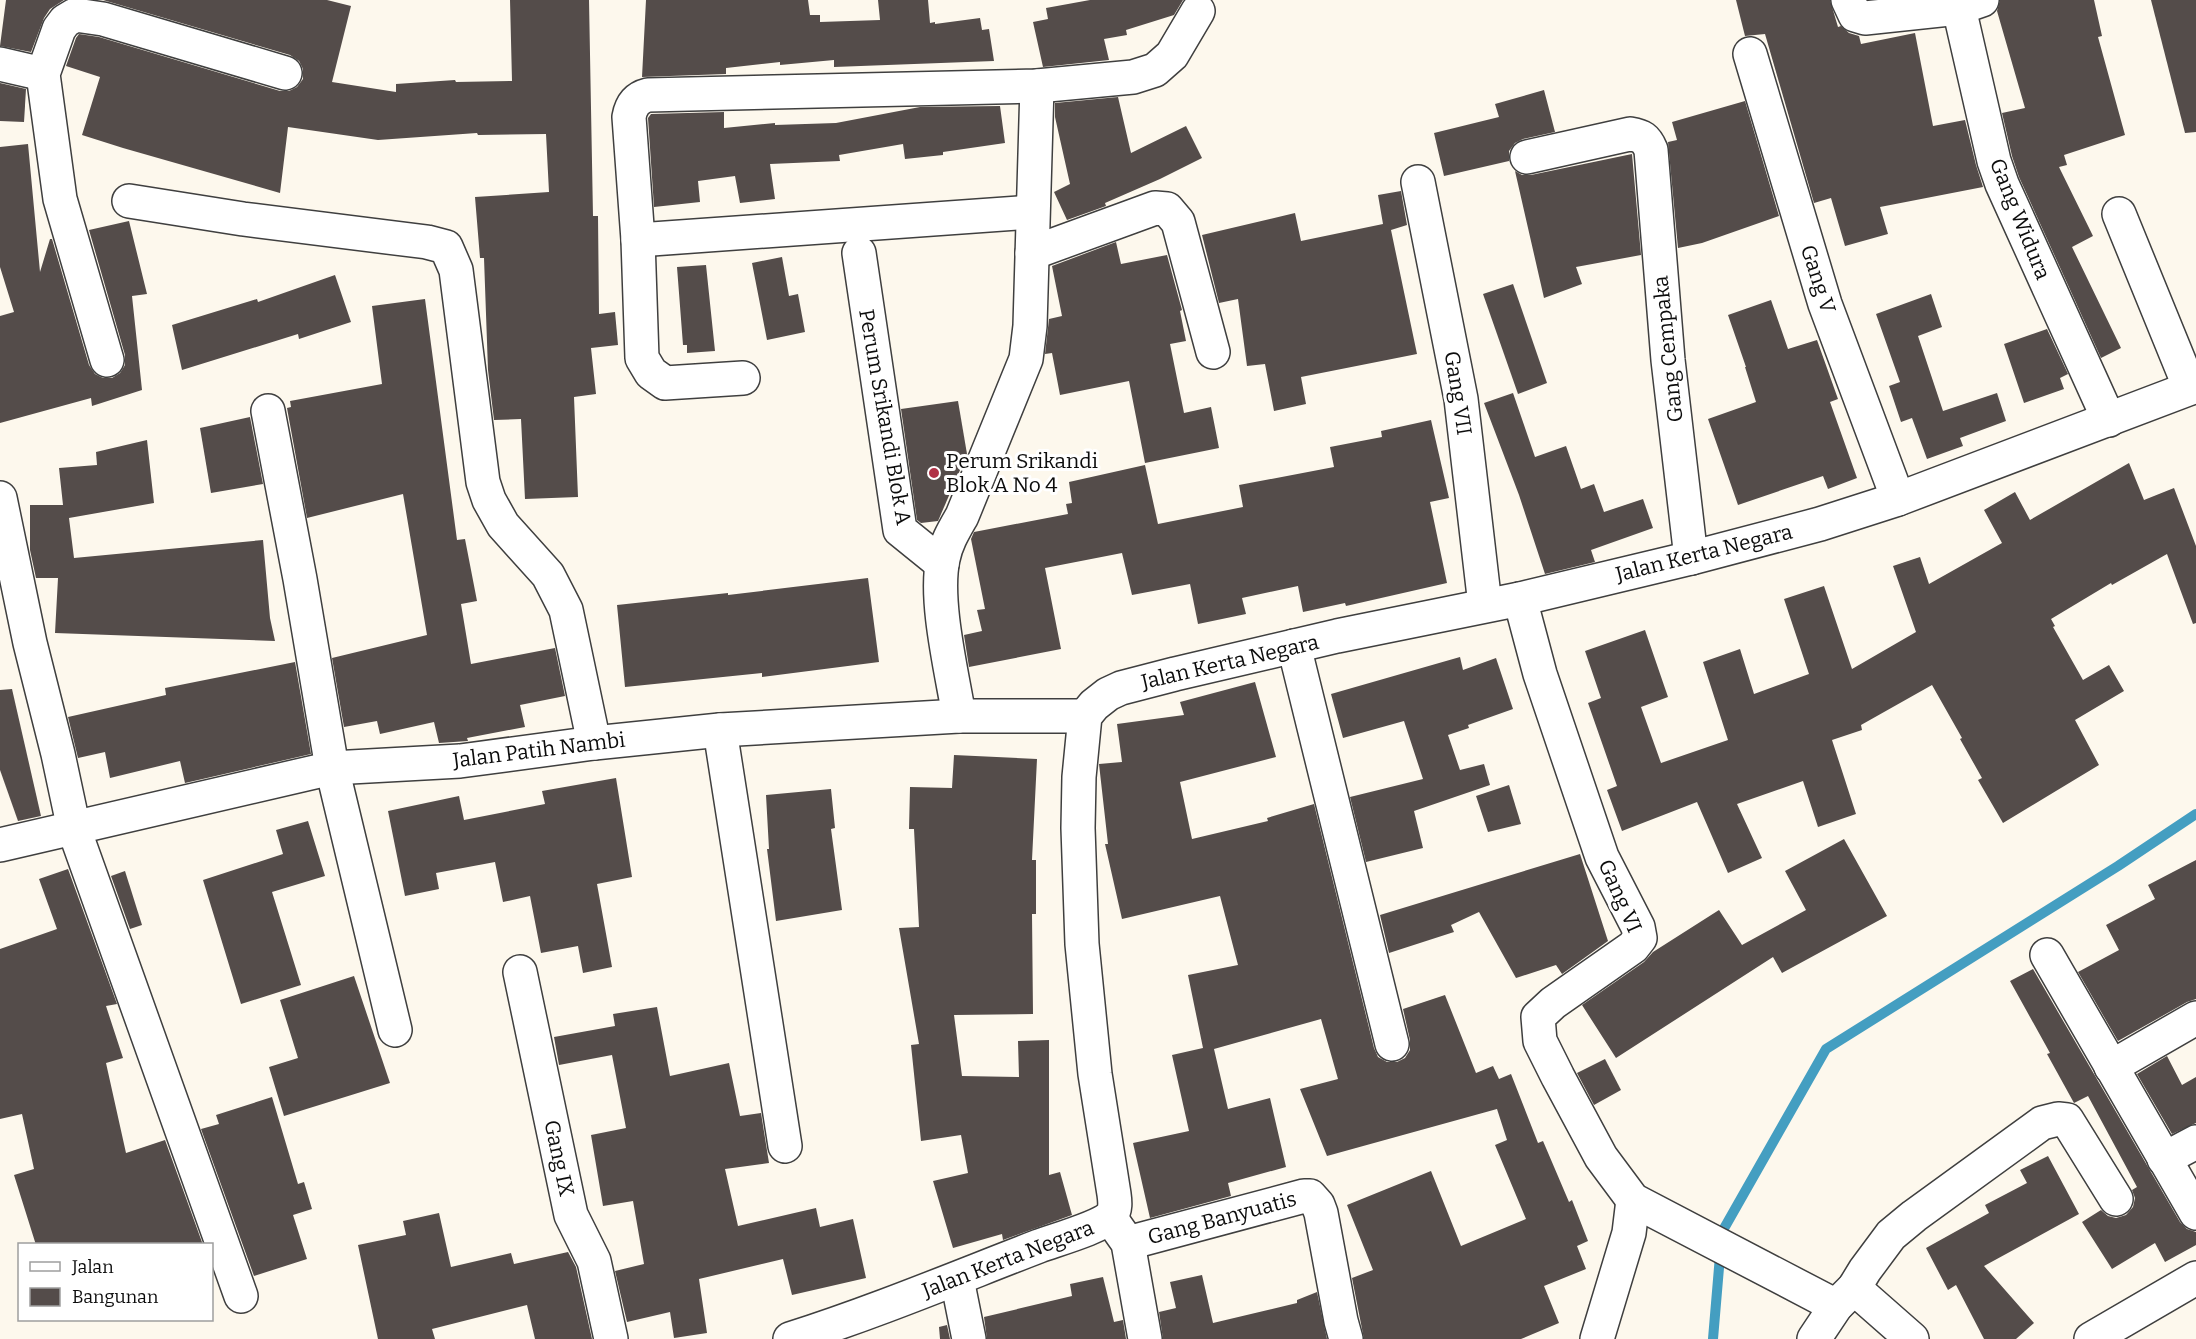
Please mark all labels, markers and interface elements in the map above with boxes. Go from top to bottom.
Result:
street label: Gang Widura [1984,155,2056,284]
street label: Gang V [1795,241,1841,317]
street label: Gang Cempaka [1647,274,1689,424]
street label: Perum Srikandi Blok A [853,307,917,527]
street label: Gang VII [1439,349,1477,437]
place label: Perum Srikandi Blok A No 4 [946,448,1098,498]
marker: Perum Srikandi Blok A No 4 [927,466,941,480]
street label: Jalan Kerta Negara [1612,518,1796,588]
street label: Jalan Kerta Negara [1138,629,1322,695]
street label: Jalan Patih Nambi [450,727,627,774]
street label: Gang VI [1592,855,1648,937]
street label: Gang IX [538,1118,580,1199]
street label: Gang Banyuatis [1145,1186,1299,1250]
street label: Jalan Kerta Negara [918,1214,1098,1304]
legend [18,1243,213,1321]
text: Jalan [71,1256,114,1278]
text: Bangunan [72,1286,159,1308]

